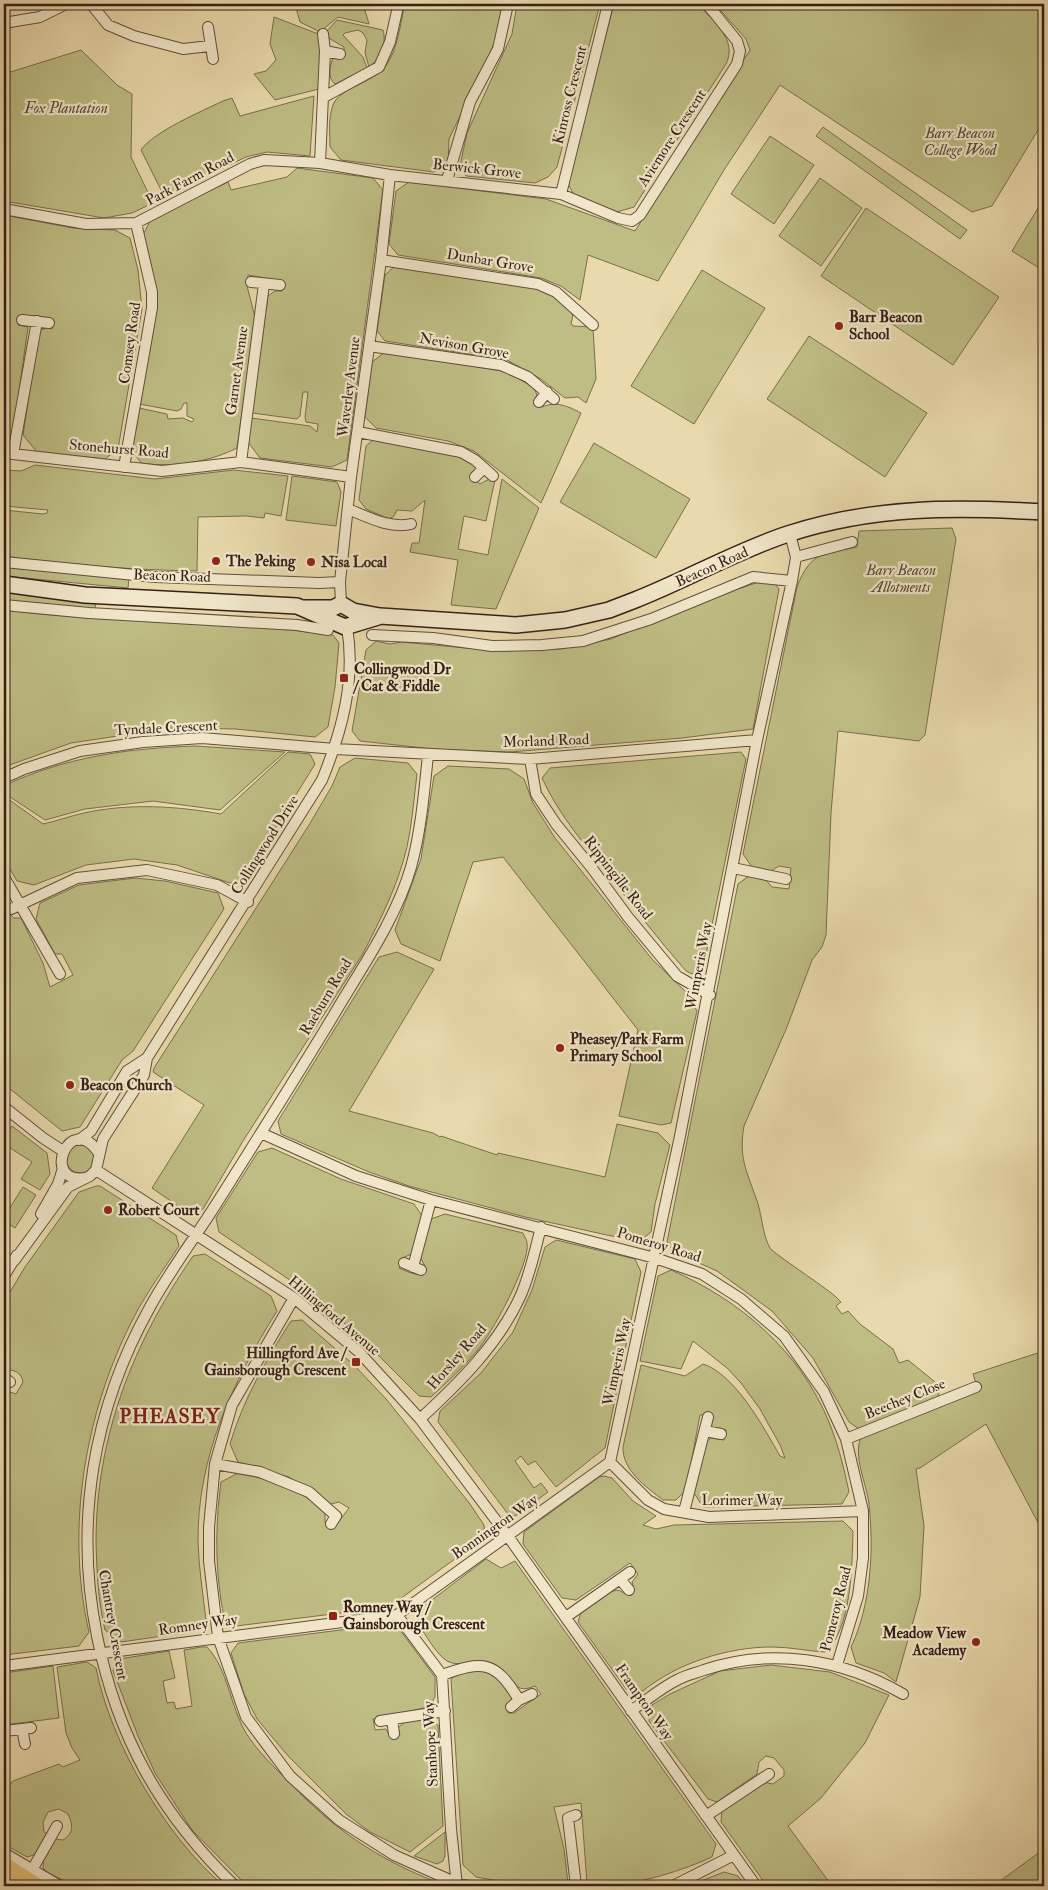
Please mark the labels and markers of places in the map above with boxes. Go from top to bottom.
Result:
place label: Barr Beacon School [849,308,923,344]
marker: Barr Beacon School [833,320,845,332]
place label: The Peking [225,552,296,572]
place label: Nisa Local [320,553,387,572]
marker: The Peking [210,555,222,567]
marker: Nisa Local [305,556,317,568]
place label: Collingwood Dr / Cat & Fiddle [352,660,451,696]
marker: Collingwood Dr / Cat & Fiddle [338,672,350,684]
place label: Pheasey/Park Farm Primary School [570,1030,684,1067]
marker: Pheasey/Park Farm Primary School [554,1042,566,1054]
place label: Beacon Church [80,1076,172,1095]
marker: Beacon Church [64,1079,76,1091]
place label: Robert Court [118,1201,200,1220]
marker: Robert Court [102,1204,114,1216]
place label: Hillingford Ave / Gainsborough Crescent [204,1344,348,1381]
marker: Hillingford Ave / Gainsborough Crescent [350,1356,362,1368]
place label: Romney Way / Gainsborough Crescent [343,1598,485,1635]
marker: Romney Way / Gainsborough Crescent [327,1610,339,1622]
place label: Meadow View Academy [881,1624,967,1661]
marker: Meadow View Academy [970,1636,982,1648]

